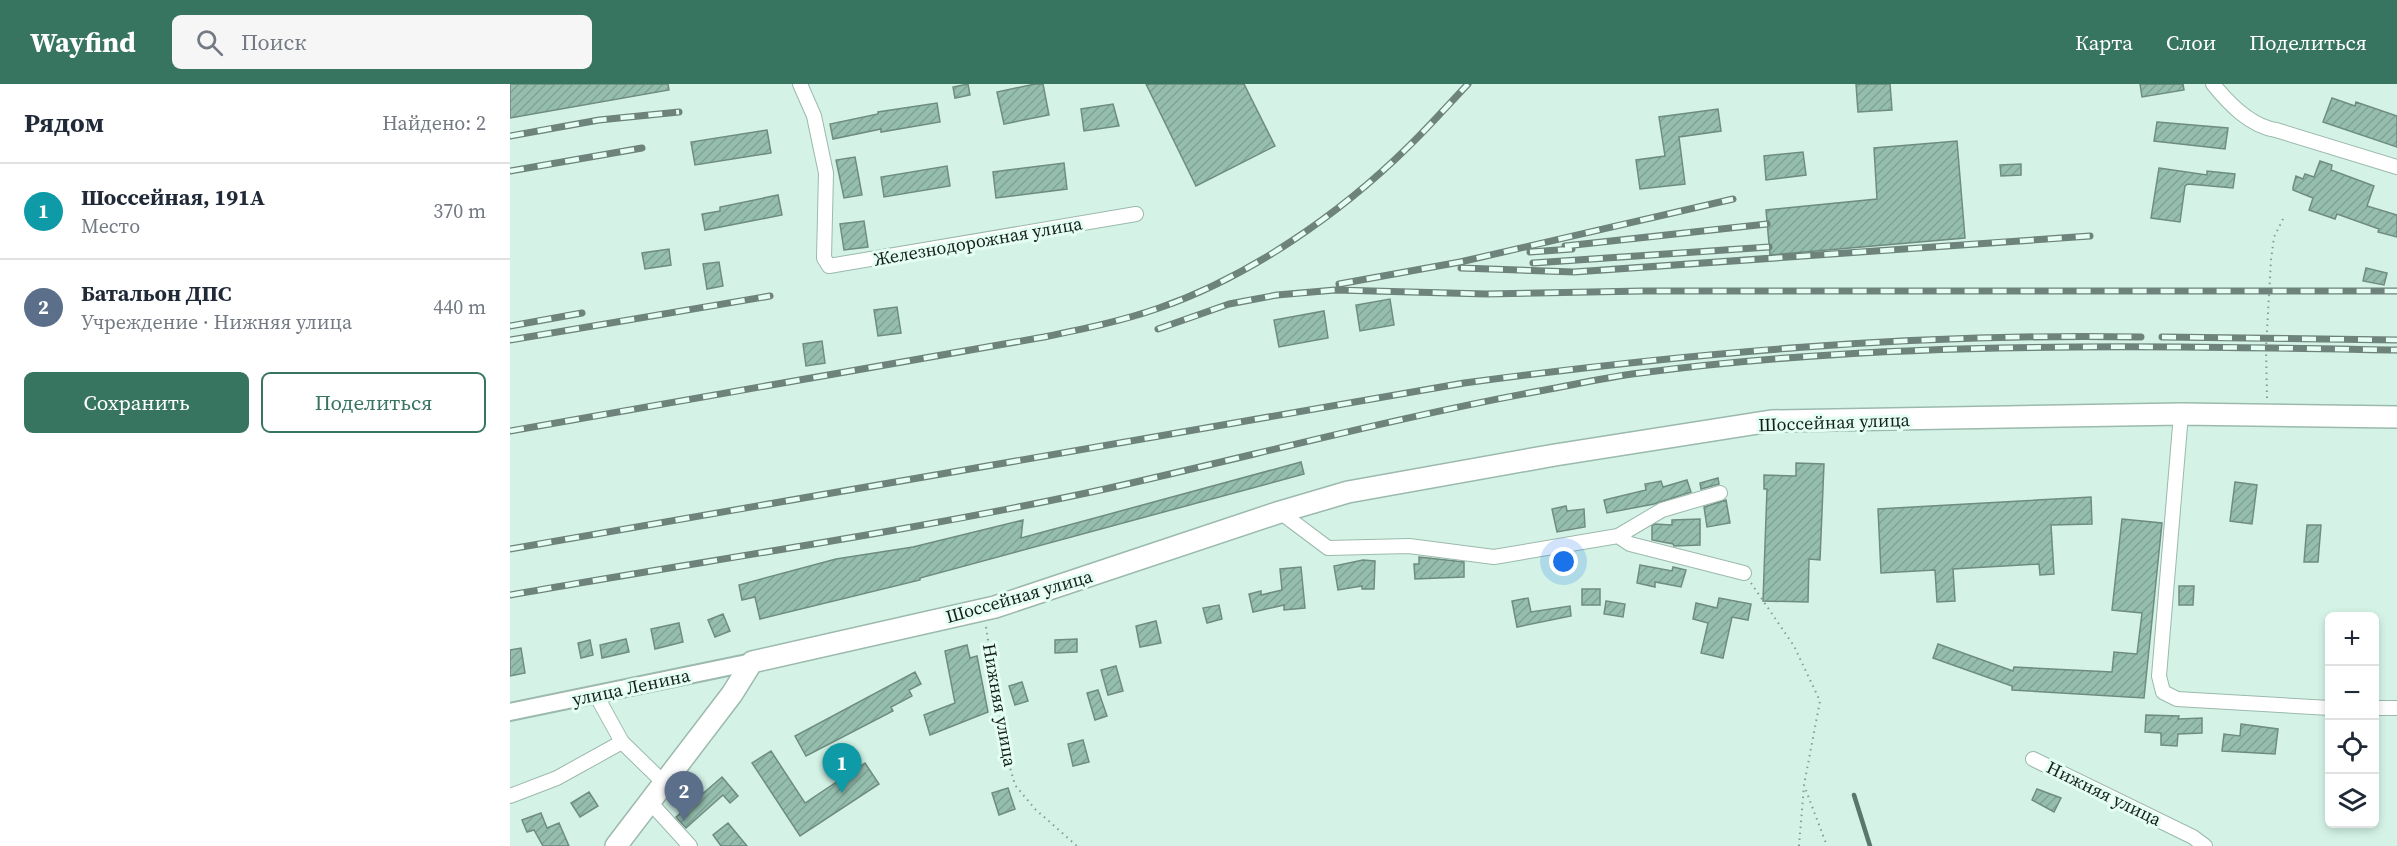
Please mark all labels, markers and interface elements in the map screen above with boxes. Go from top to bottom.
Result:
search box [172,15,592,69]
text: Wayfind [30,23,136,61]
icon: search [193,26,226,59]
text: Поиск [241,27,306,57]
text: Карта [2075,28,2133,57]
text: Слои [2166,28,2216,57]
text: Поделиться [2249,28,2367,57]
text: Рядом [24,105,104,141]
text: Найдено: 2 [382,109,486,137]
text: Шоссейная, 191А [81,182,265,212]
text: 1 [38,197,49,225]
text: 370 m [433,197,486,225]
street label: Железнодорожная улица [872,210,1085,272]
text: Место [81,212,140,240]
text: Батальон ДПС [81,278,232,308]
text: 2 [38,293,49,321]
text: 440 m [433,293,486,321]
text: Учреждение · Нижняя улица [81,308,352,336]
button: Сохранить [24,372,249,433]
button: Поделиться [261,372,486,433]
street label: Шоссейная улица [1758,407,1911,437]
your location [1549,547,1578,576]
street label: Шоссейная улица [943,563,1096,629]
map controls [2325,612,2379,828]
button: + [2325,612,2379,666]
street label: Нижняя улица [977,641,1023,769]
street label: улица Ленина [570,662,693,712]
button: − [2325,666,2379,720]
button: locate [2325,720,2379,774]
pin: 1 [822,744,862,793]
street label: Нижняя улица [2042,754,2166,832]
pin: 2 [664,772,704,821]
button: layers [2325,774,2379,828]

